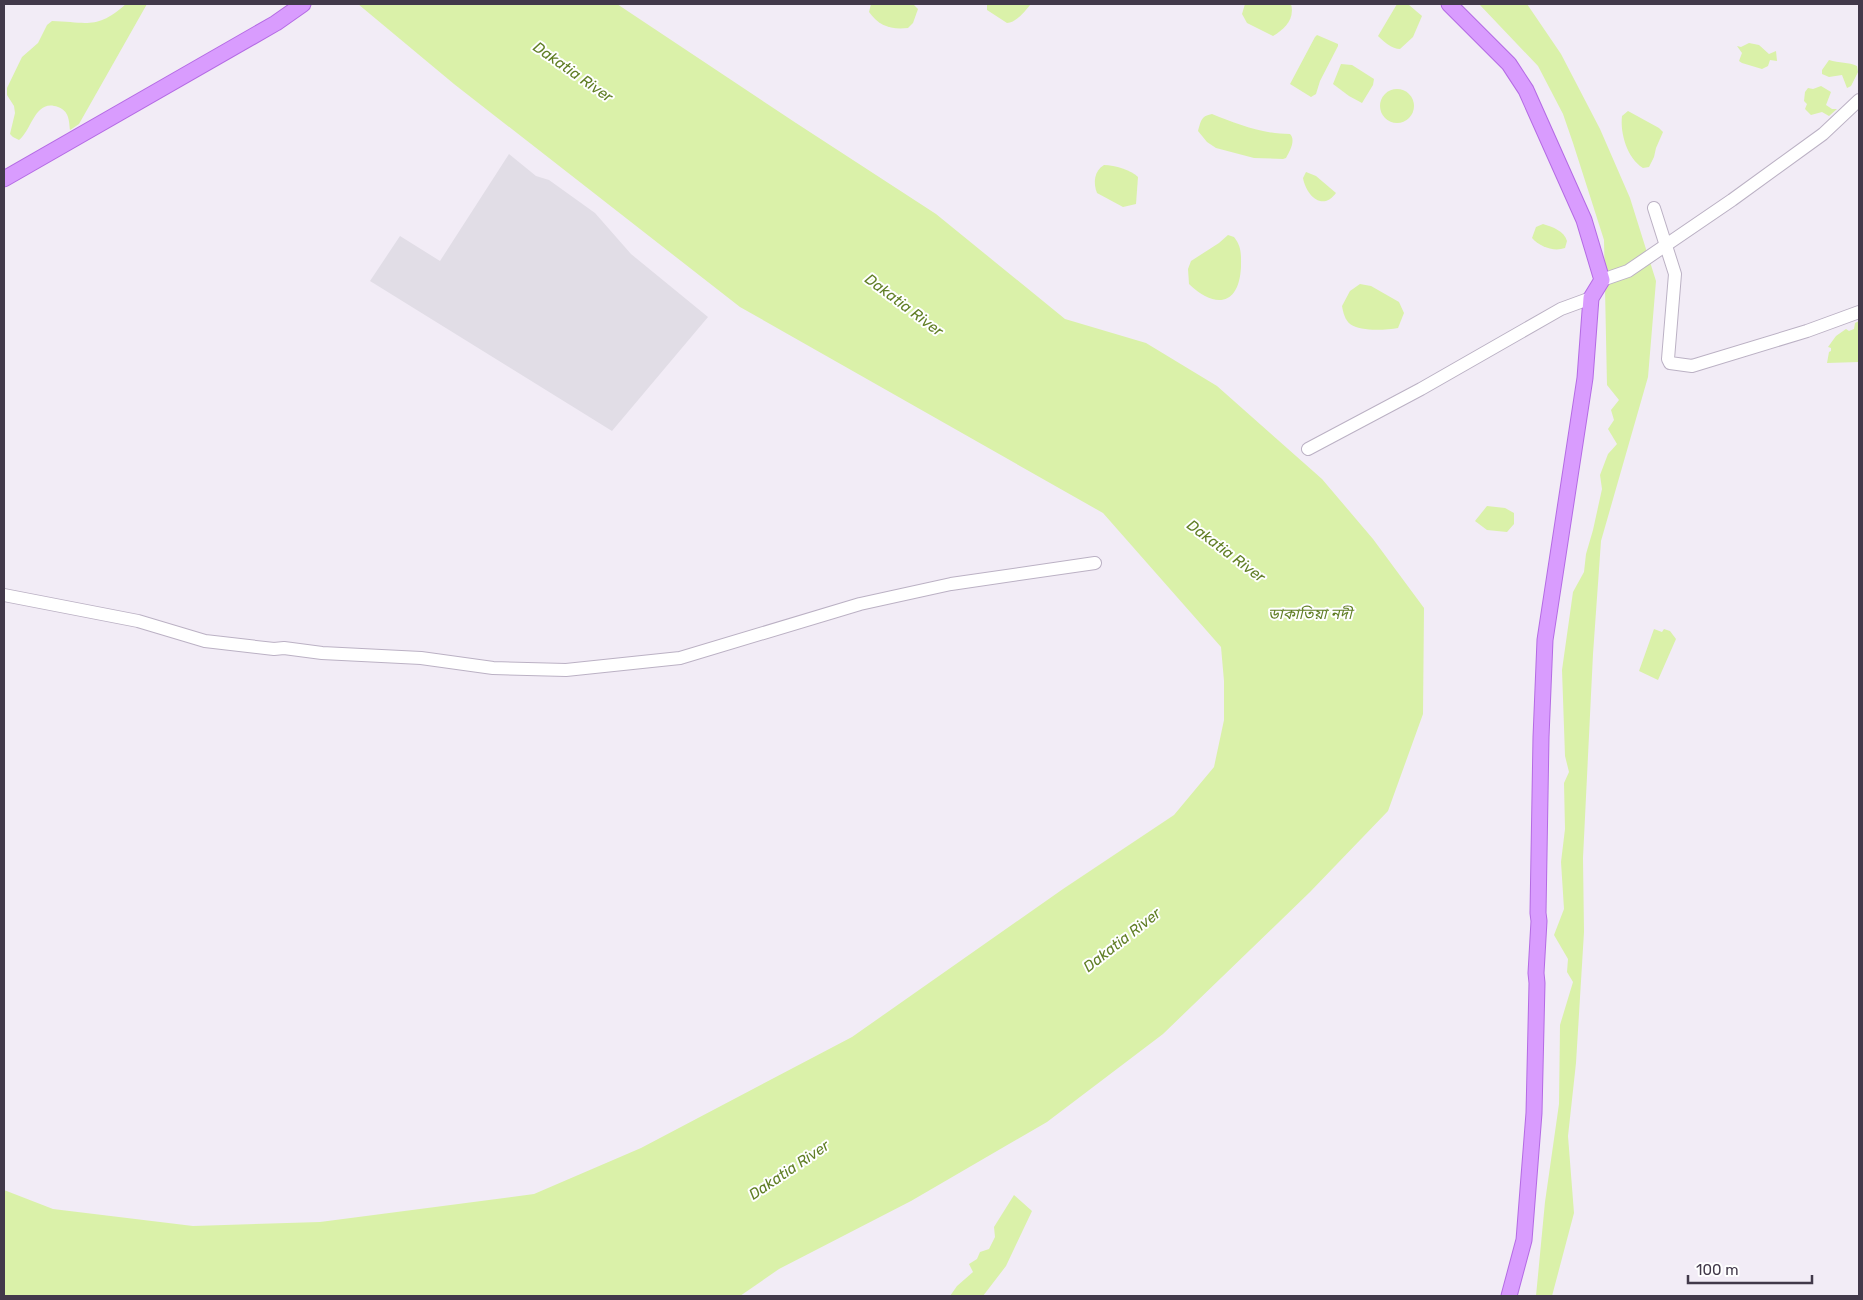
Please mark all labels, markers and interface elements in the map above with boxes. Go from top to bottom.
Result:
water label: Dakatia River [530,38,617,107]
water label: Dakatia River [861,270,948,341]
water label: Dakatia River [1183,516,1270,587]
water label: ডাকাতিয়া নদী [1268,605,1355,623]
water label: Dakatia River [1080,903,1165,976]
water label: Dakatia River [745,1136,834,1204]
scale bar [1688,1252,1812,1284]
text: 100 m [1696,1261,1738,1279]

